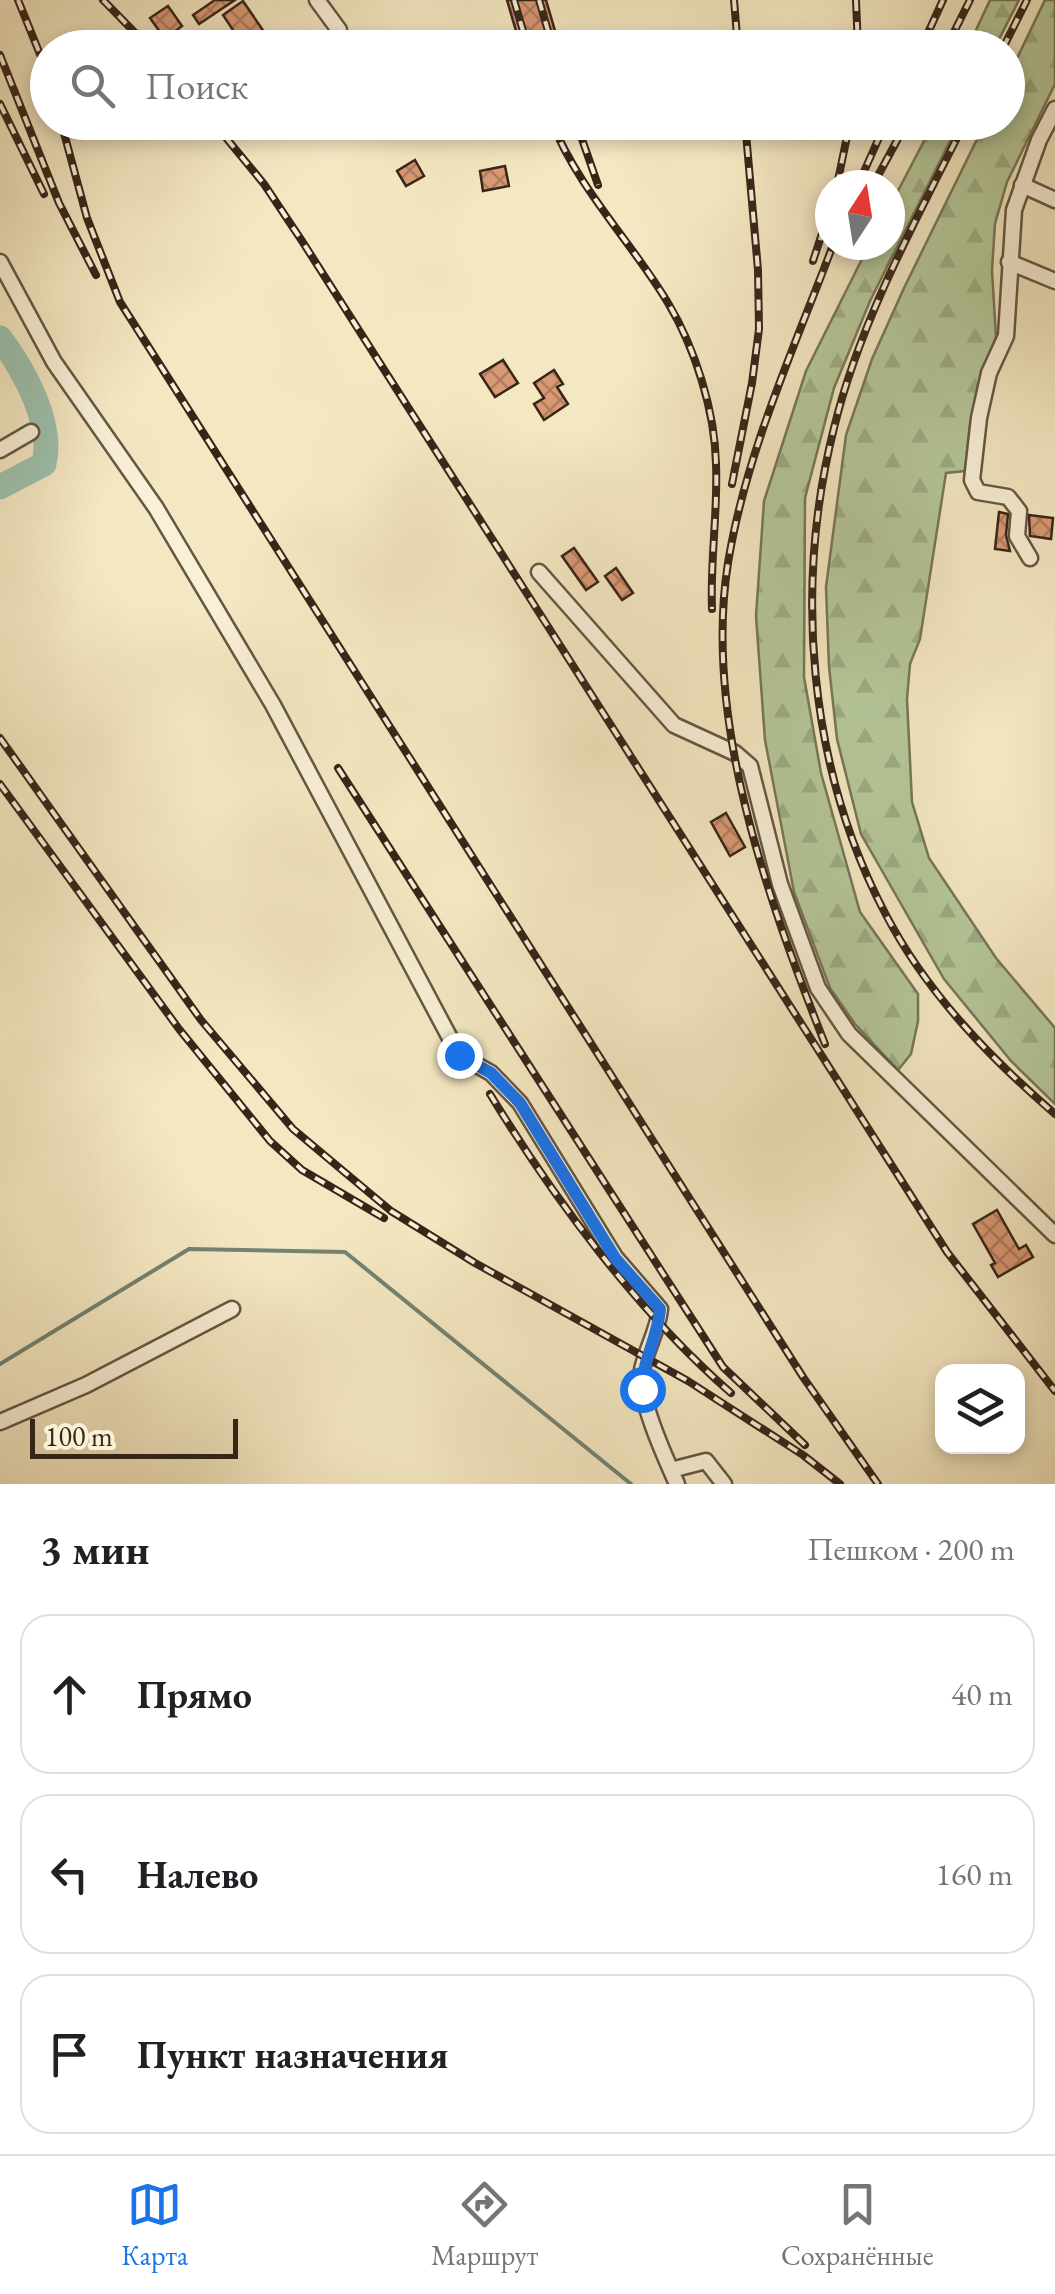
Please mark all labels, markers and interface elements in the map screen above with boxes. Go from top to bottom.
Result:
search box [30,30,1025,140]
icon: search [65,58,120,113]
text: Поиск [145,61,248,110]
north arrow [815,170,905,260]
route end [437,1033,483,1079]
map controls [935,1364,1025,1454]
button: layers [935,1364,1025,1454]
route start [620,1367,666,1413]
scale bar [30,1414,238,1458]
text: 100 m [45,1418,113,1454]
text: 3 мин [40,1522,149,1577]
text: Пешком · 200 m [807,1528,1015,1570]
icon: ahead [42,1667,97,1722]
text: Прямо [137,1670,252,1719]
text: 40 m [951,1673,1013,1715]
icon: left [42,1847,97,1902]
text: Налево [137,1850,258,1899]
text: 160 m [936,1853,1013,1895]
icon: arrive [42,2027,97,2082]
text: Пункт назначения [137,2030,448,2079]
tab: Карта [121,2177,188,2273]
tab: Маршрут [431,2177,538,2273]
tab: Сохранённые [781,2177,934,2273]

